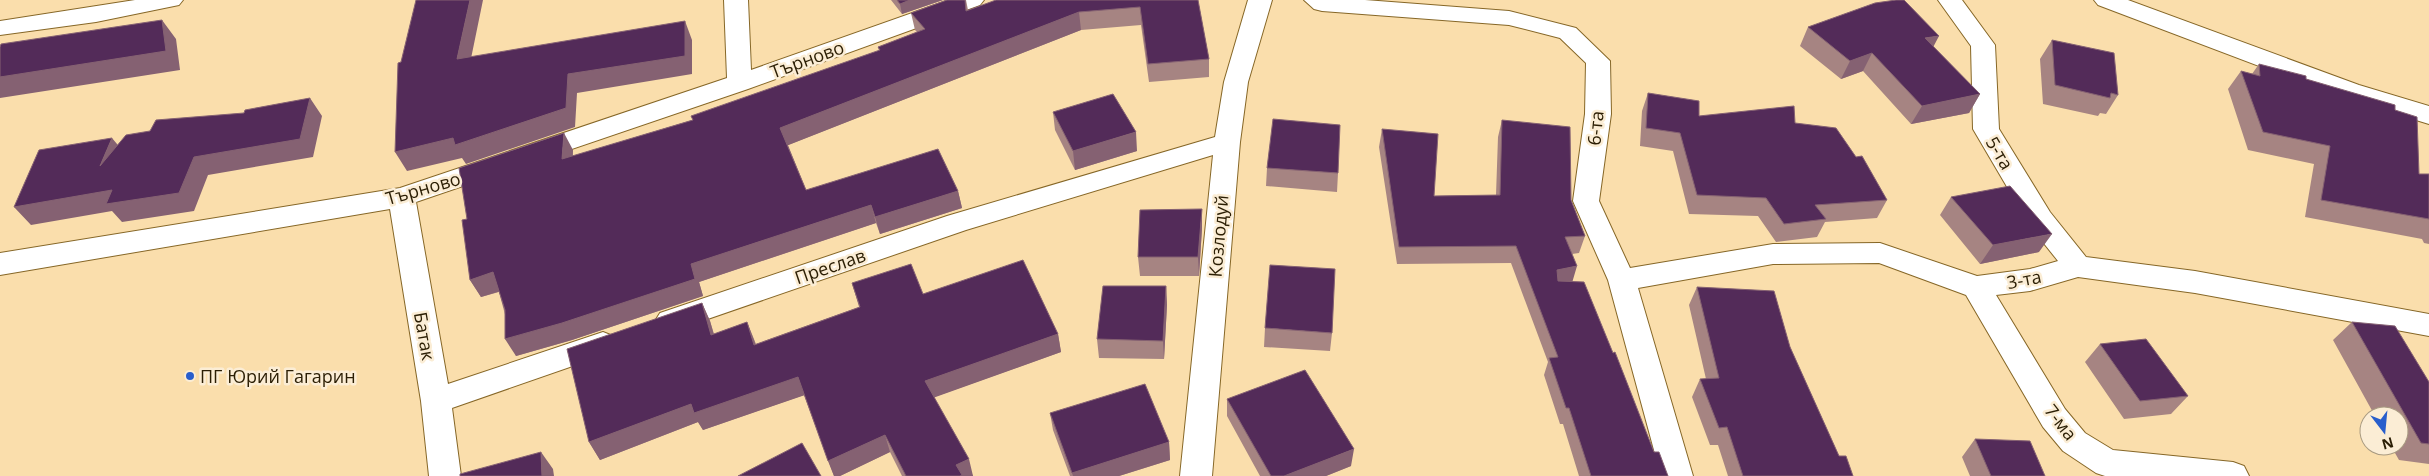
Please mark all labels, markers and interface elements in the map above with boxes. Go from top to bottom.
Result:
street label: Търново [767,35,847,83]
street label: 6-та [1581,110,1609,146]
street label: 5-та [1981,132,2019,174]
street label: Търново [383,166,463,210]
street label: Козлодуй [1202,194,1234,278]
street label: Преслав [791,243,869,289]
street label: 3-та [2005,264,2043,294]
street label: Батак [409,310,441,363]
place label: ПГ Юрий Гагарин [200,364,356,388]
marker: ПГ Юрий Гагарин [184,370,196,382]
street label: 7-ма [2039,399,2083,445]
north arrow [2359,406,2409,456]
text: N [2380,433,2396,455]

